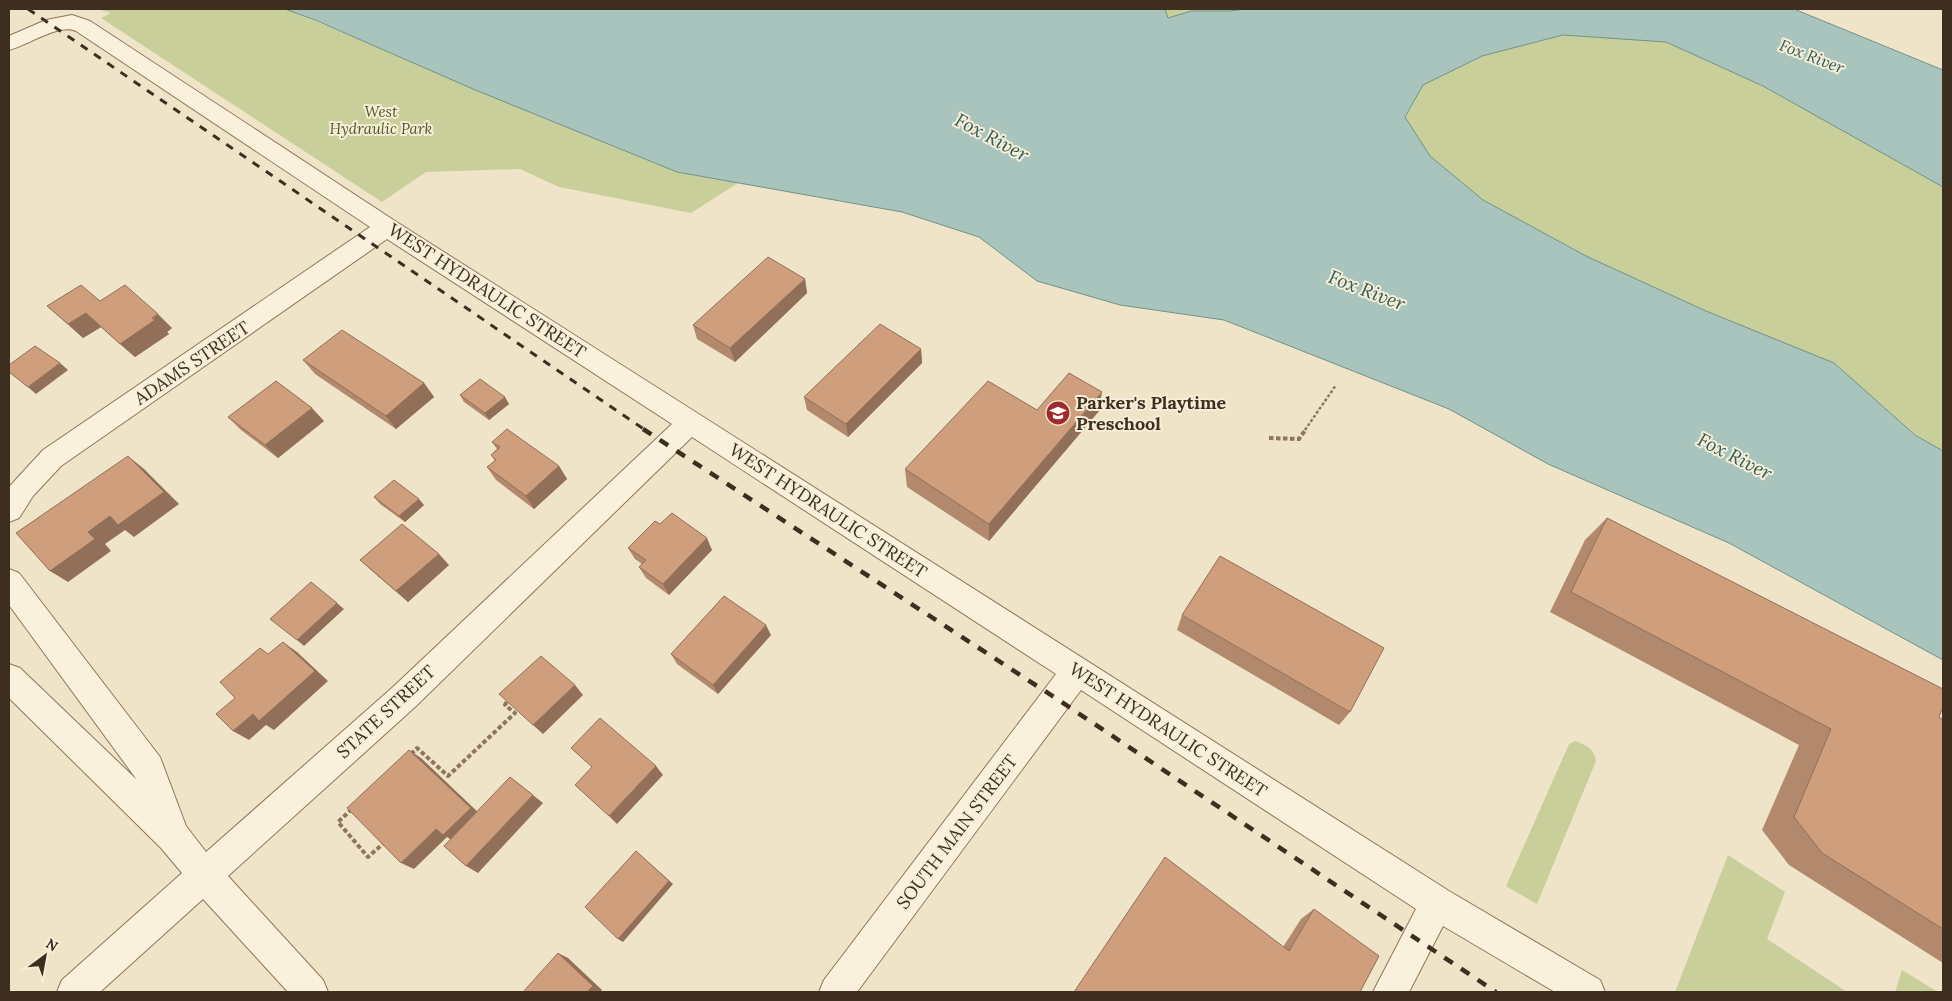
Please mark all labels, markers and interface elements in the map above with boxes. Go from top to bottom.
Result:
water label: Fox River [1777,35,1848,78]
park label: West Hydraulic Park [330,102,433,138]
water label: Fox River [951,108,1033,167]
street label: WEST HYDRAULIC STREET [384,218,591,364]
water label: Fox River [1325,264,1409,316]
street label: ADAMS STREET [129,315,254,410]
place label: Parker's Playtime Preschool [1076,391,1226,435]
school or university icon: Parker's Playtime Preschool [1045,400,1071,426]
water label: Fox River [1694,427,1777,485]
street label: WEST HYDRAULIC STREET [725,438,932,584]
street label: WEST HYDRAULIC STREET [1065,657,1272,803]
street label: STATE STREET [332,660,440,763]
street label: SOUTH MAIN STREET [891,750,1022,913]
north arrow [20,931,70,981]
text: N [43,934,61,956]

